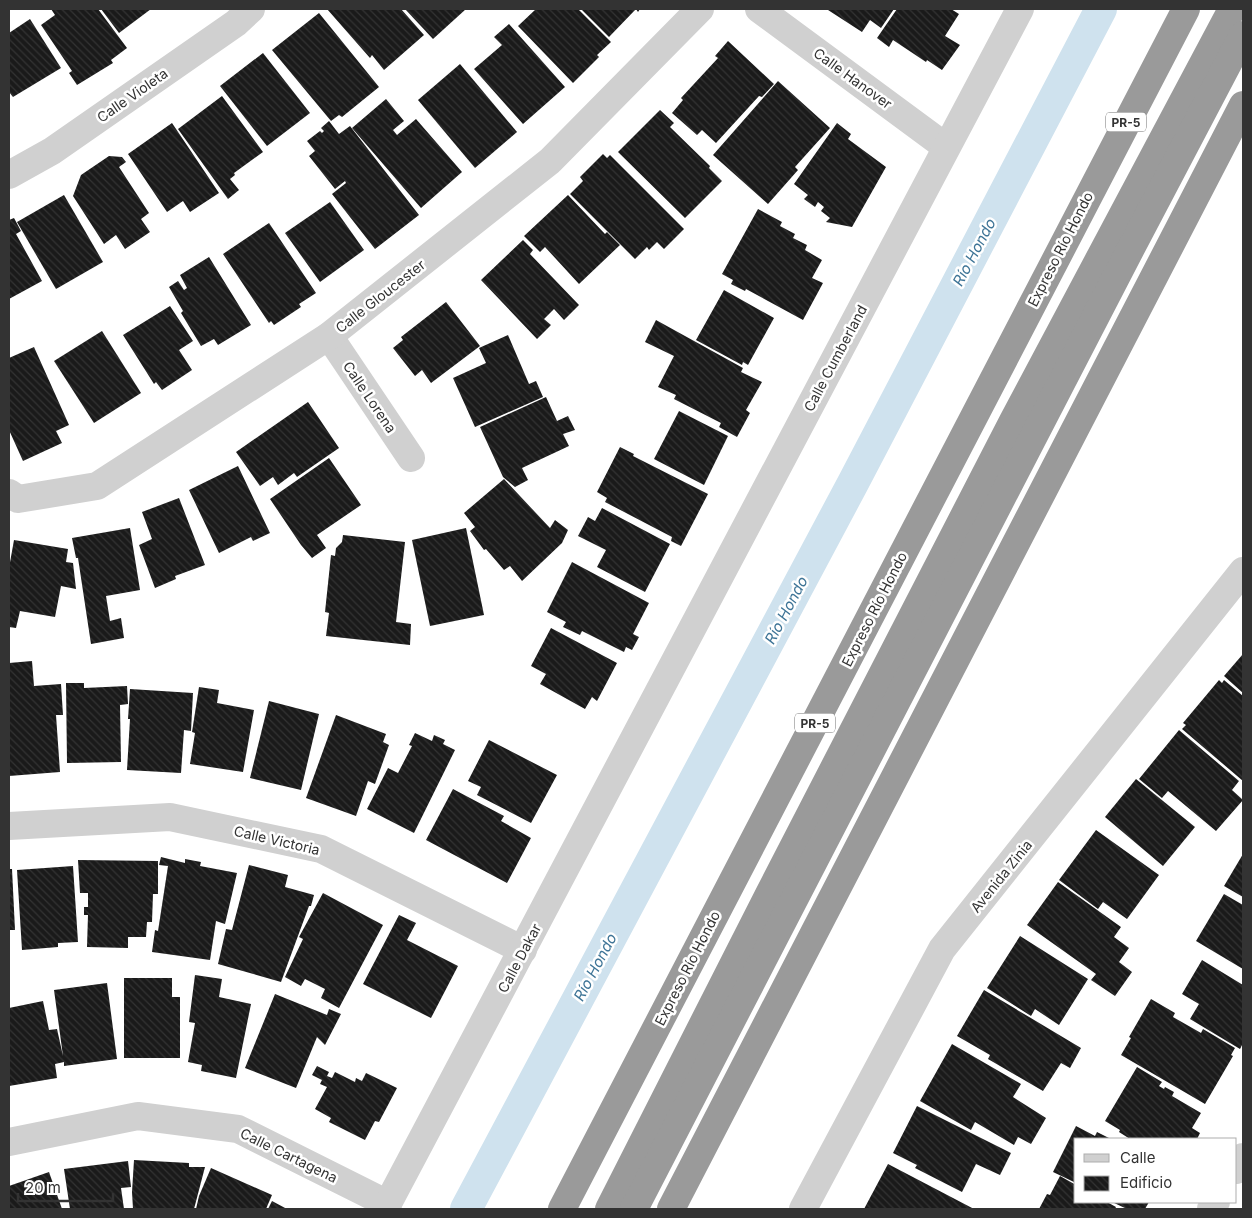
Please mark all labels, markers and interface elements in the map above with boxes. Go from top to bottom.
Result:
street label: Calle Hanover [811,44,895,112]
street label: Calle Violeta [93,64,171,126]
road number: PR-5 [1106,112,1146,132]
street label: Expreso Río Hondo [1024,189,1096,309]
water label: Río Hondo [948,215,1000,289]
street label: Calle Gloucester [332,256,428,336]
street label: Calle Cumberland [800,302,870,414]
street label: Calle Lorena [340,358,400,436]
street label: Expreso Río Hondo [838,549,910,669]
water label: Río Hondo [760,573,812,647]
road number: PR-5 [795,714,835,732]
street label: Calle Victoria [232,822,322,858]
street label: Avenida Zinia [967,836,1035,916]
street label: Expreso Río Hondo [651,908,723,1028]
street label: Calle Dakar [494,921,544,995]
water label: Río Hondo [569,930,621,1004]
street label: Calle Cartagena [238,1124,340,1186]
legend [1074,1138,1237,1203]
text: Calle [1120,1148,1155,1167]
scale bar [18,1170,112,1202]
text: Edificio [1120,1173,1172,1192]
text: 20 m [25,1178,61,1197]

